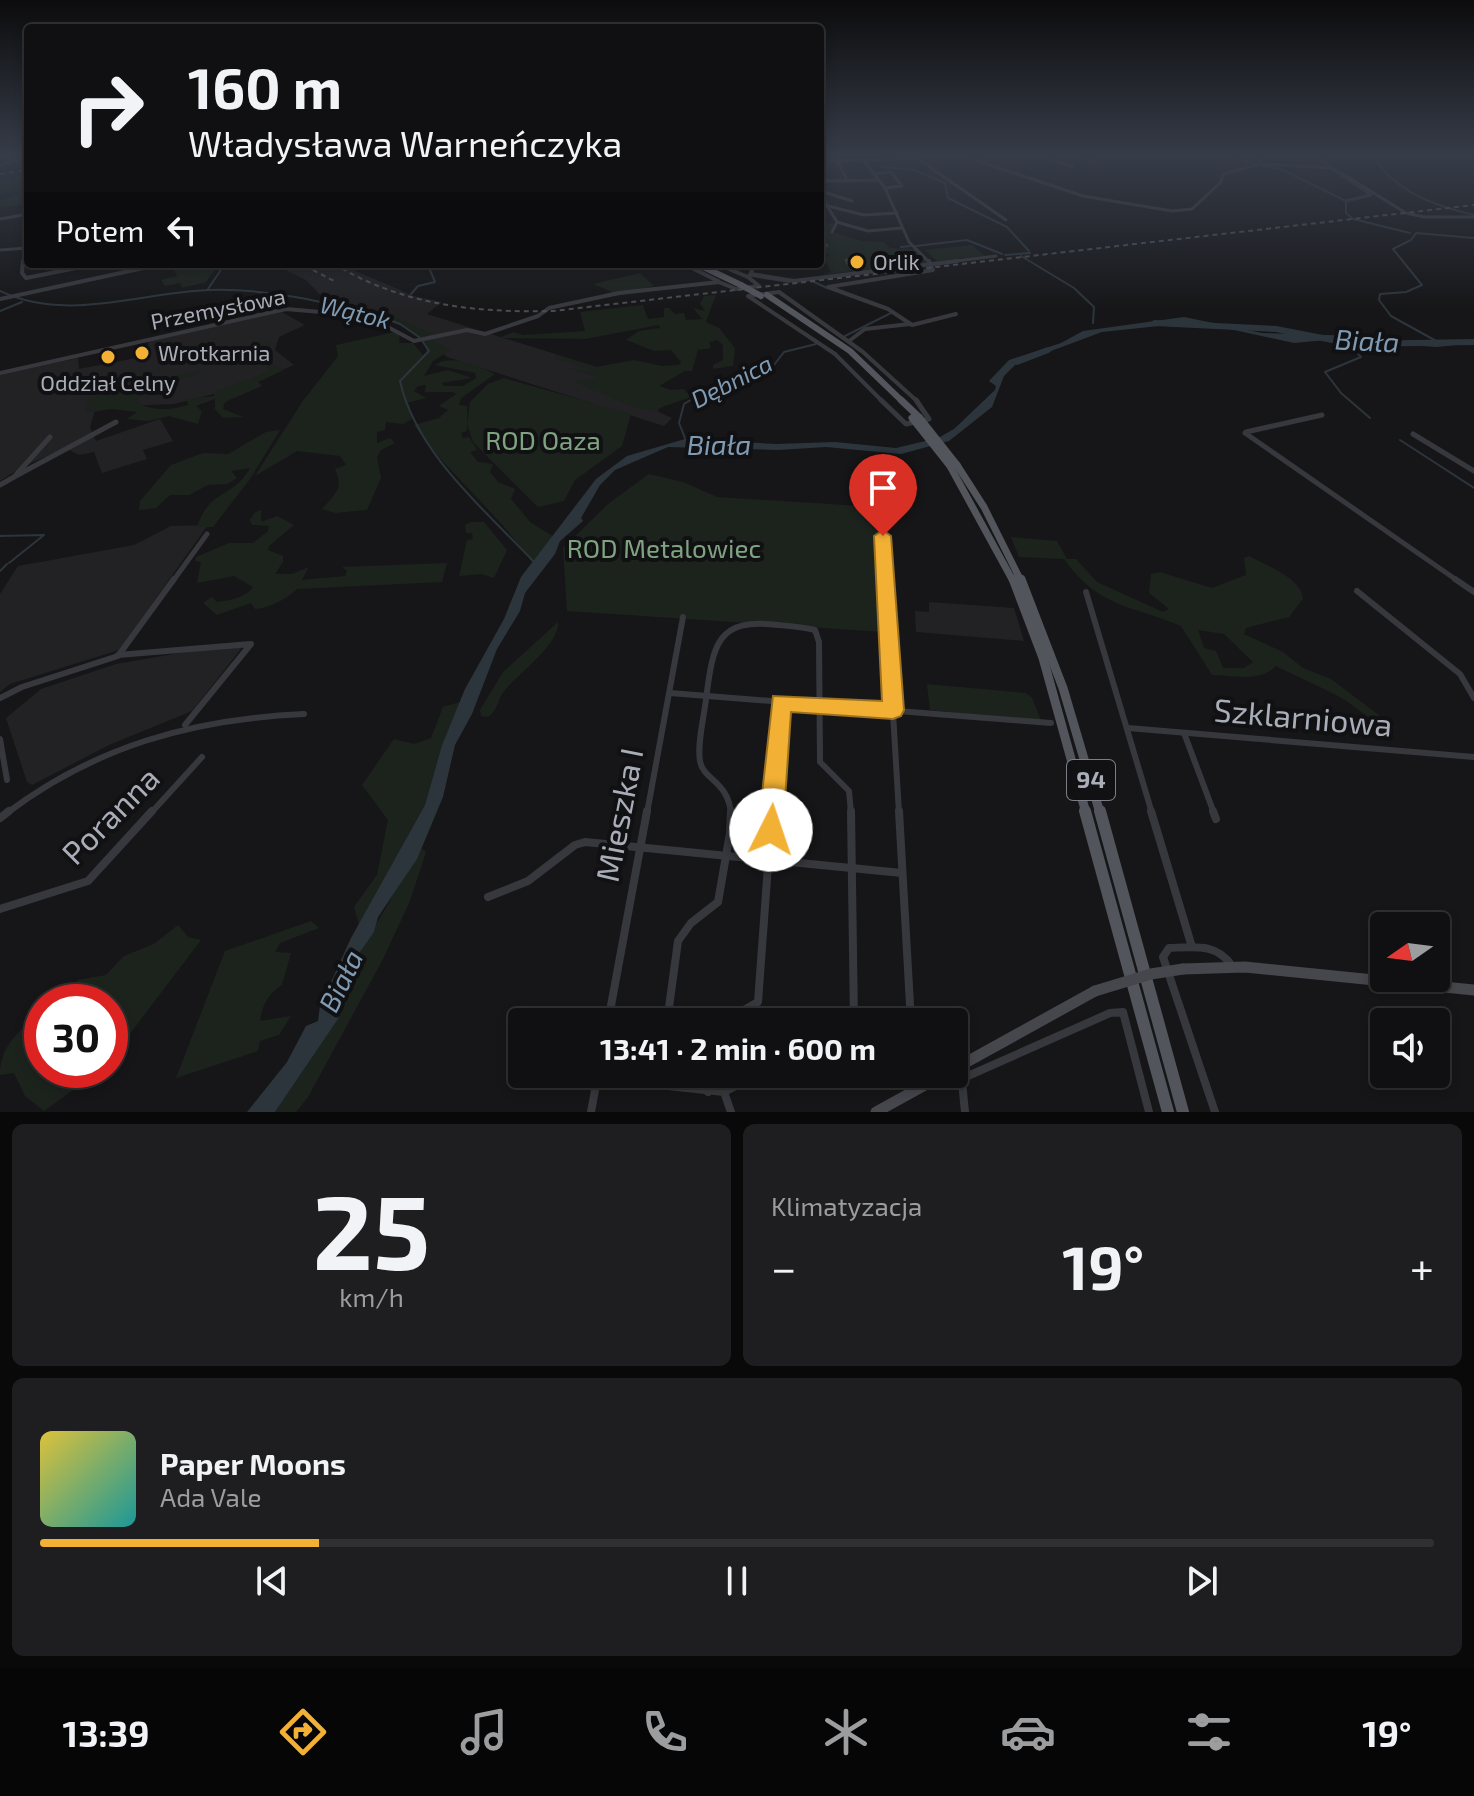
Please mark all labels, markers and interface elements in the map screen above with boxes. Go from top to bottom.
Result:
text: 160 m [188,53,342,120]
icon: right [56,56,160,160]
text: Władysława Warneńczyka [188,121,622,164]
icon: left [160,208,204,252]
text: Potem [56,212,144,248]
place label: Orlik [873,248,920,274]
marker: Orlik [848,253,866,271]
street label: Przemysłowa [148,282,287,334]
water label: Wątok [317,289,393,334]
water label: Biała [1334,321,1400,359]
place label: Wrotkarnia [158,339,270,365]
marker: Wrotkarnia [133,344,151,362]
marker: Oddział Celny [99,348,117,366]
water label: Dębnica [686,348,777,413]
place label: Oddział Celny [40,369,176,395]
park label: ROD Oaza [485,424,601,455]
water label: Biała [687,427,751,461]
pin [849,454,917,536]
icon: arrive [861,466,905,510]
park label: ROD Metalowiec [567,532,761,563]
street label: Szklarniowa [1212,689,1394,743]
street label: Mieszka I [586,745,650,885]
street label: Poranna [53,758,166,871]
road number: 94 [1067,760,1115,800]
position arrow [729,788,813,872]
north arrow [1370,912,1450,992]
map controls [1370,912,1450,1088]
water label: Biała [311,944,370,1017]
speed limit sign: 30 [24,984,128,1088]
button: sound [1370,1008,1450,1088]
text: 13:41 · 2 min · 600 m [600,1030,876,1066]
text: 25 [313,1166,430,1291]
text: Klimatyzacja [771,1190,922,1221]
text: 19° [1062,1230,1144,1302]
text: − [771,1240,797,1293]
text: + [1410,1240,1434,1293]
text: km/h [339,1281,404,1312]
text: Paper Moons [160,1445,346,1481]
text: Ada Vale [160,1481,262,1512]
icon: previous [250,1559,294,1603]
icon: pause [715,1559,759,1603]
icon: next [1180,1559,1224,1603]
icon: directions [275,1704,331,1760]
icon: music [456,1704,512,1760]
icon: phone [637,1704,693,1760]
icon: climate [818,1704,874,1760]
icon: car [1000,1704,1056,1760]
icon: filters [1181,1704,1237,1760]
text: 13:39 [63,1711,149,1754]
text: 19° [1362,1711,1411,1754]

